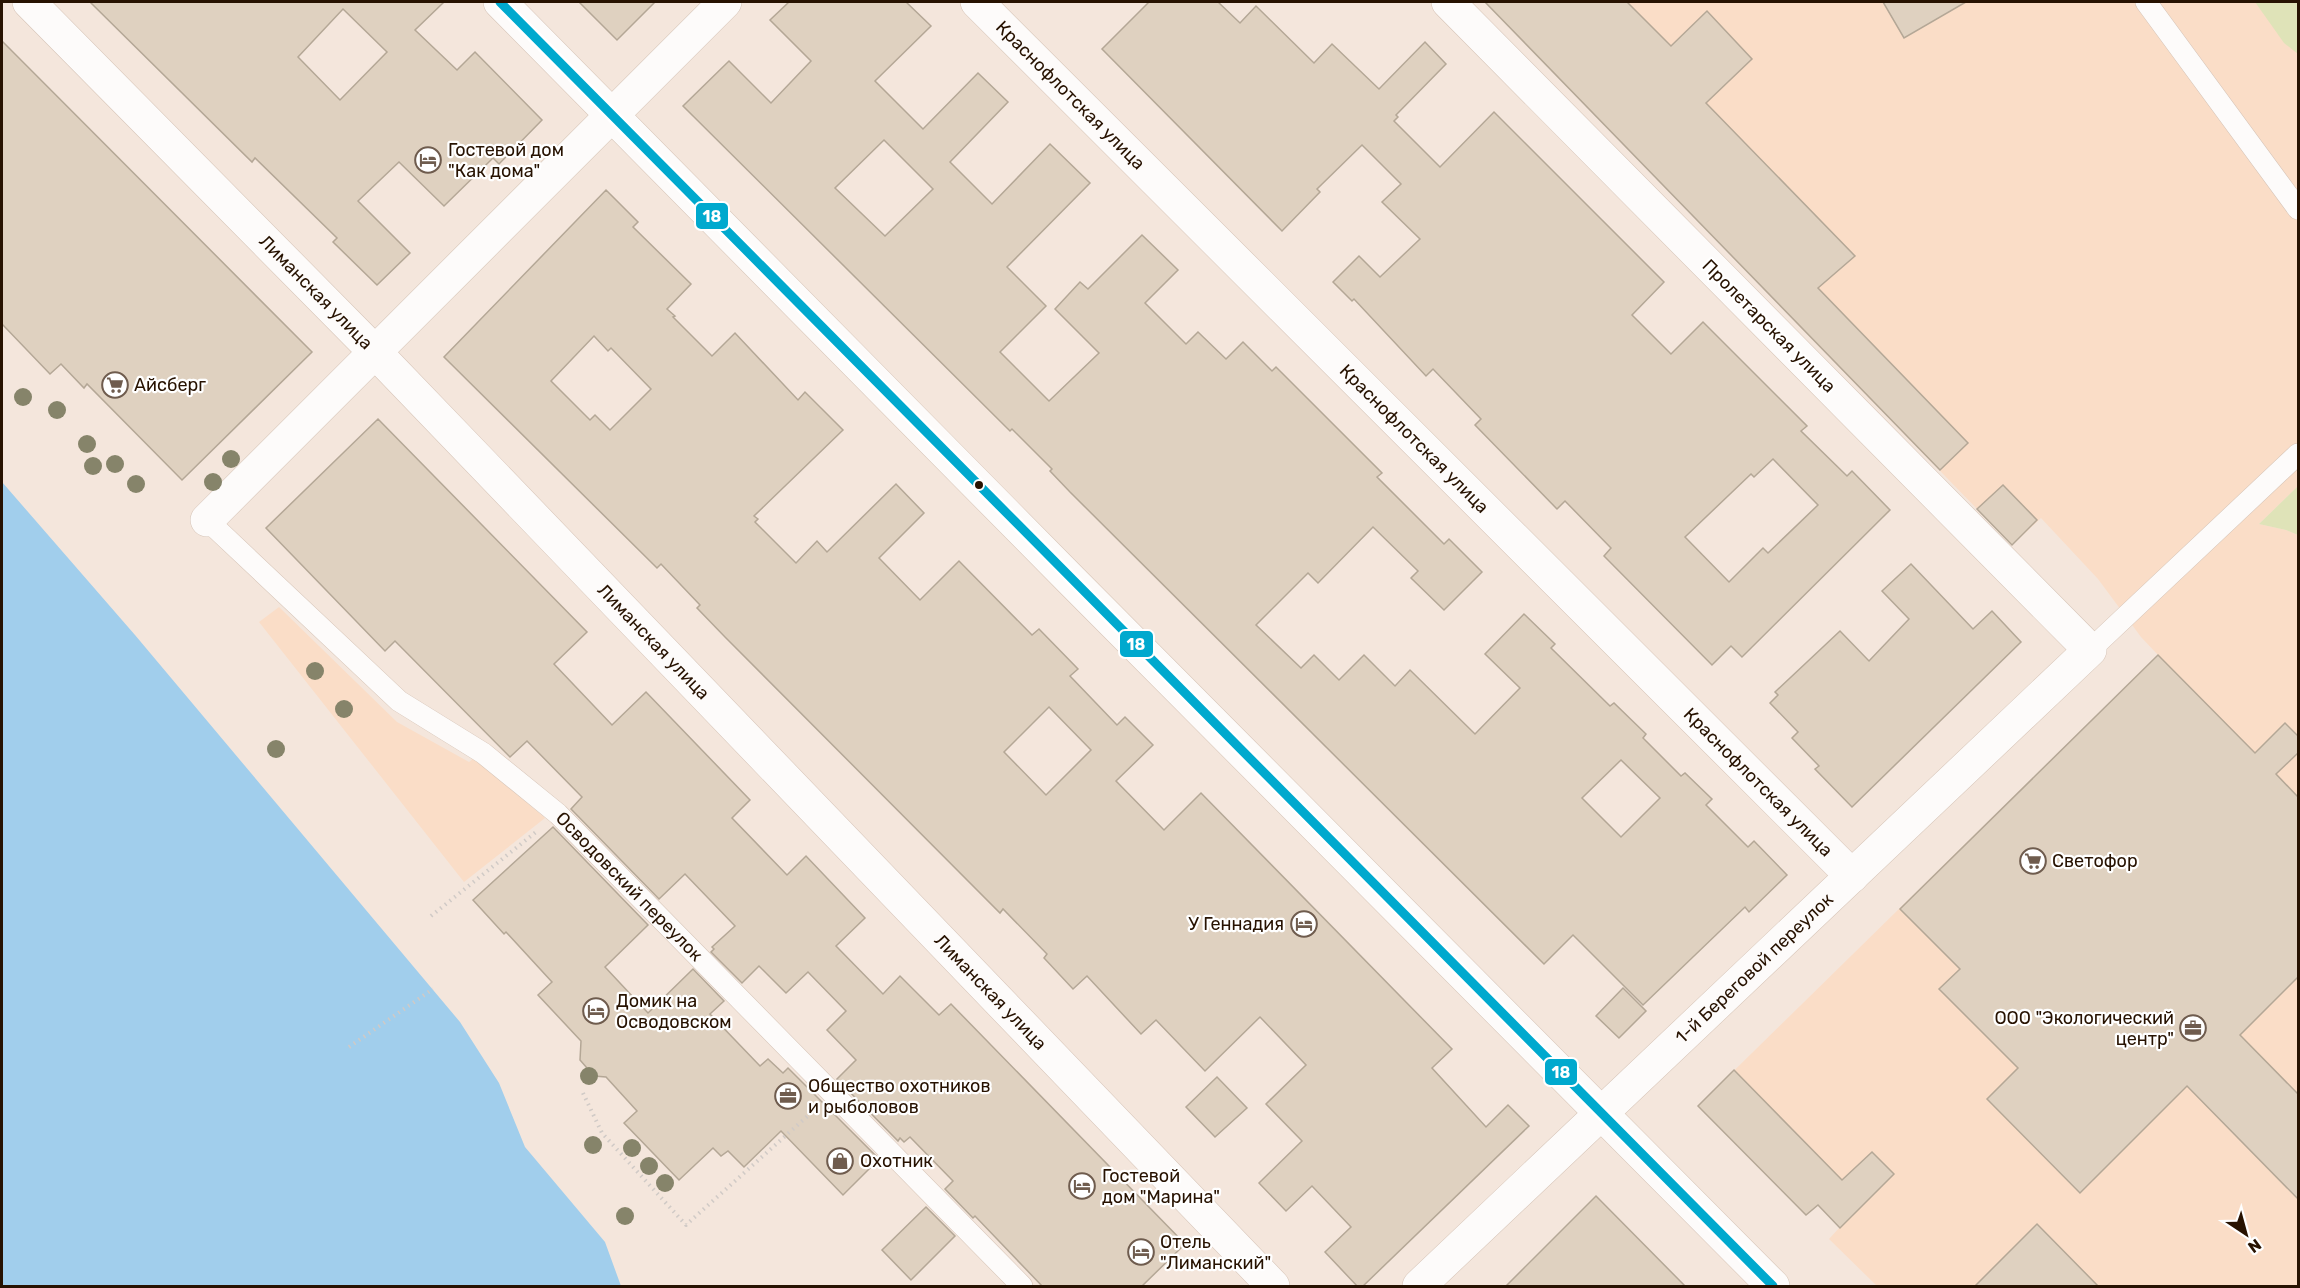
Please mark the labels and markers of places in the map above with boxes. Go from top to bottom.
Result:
place label: Гостевой дом "Как дома" [448,139,564,182]
hotel icon: Гостевой дом "Как дома" [413,145,443,175]
supermarket icon: Айсберг [100,370,130,400]
place label: Айсберг [134,374,206,396]
unlabelled marker [973,479,985,491]
supermarket icon: Светофор [2018,846,2048,876]
place label: Светофор [2052,850,2138,872]
hotel icon: У Геннадия [1289,909,1319,939]
place label: У Геннадия [1188,913,1284,935]
place label: Домик на Осводовском [616,990,732,1033]
hotel icon: Домик на Осводовском [581,996,611,1026]
place label: ООО "Экологический центр" [1994,1007,2174,1050]
office icon: ООО "Экологический центр" [2178,1013,2208,1043]
place label: Общество охотников и рыболовов [808,1075,990,1118]
office icon: Общество охотников и рыболовов [773,1081,803,1111]
shop icon: Охотник [825,1146,855,1176]
place label: Охотник [860,1150,933,1172]
place label: Гостевой дом "Марина" [1102,1165,1220,1208]
hotel icon: Гостевой дом "Марина" [1067,1171,1097,1201]
place label: Отель "Лиманский" [1160,1231,1271,1274]
hotel icon: Отель "Лиманский" [1126,1237,1156,1267]

